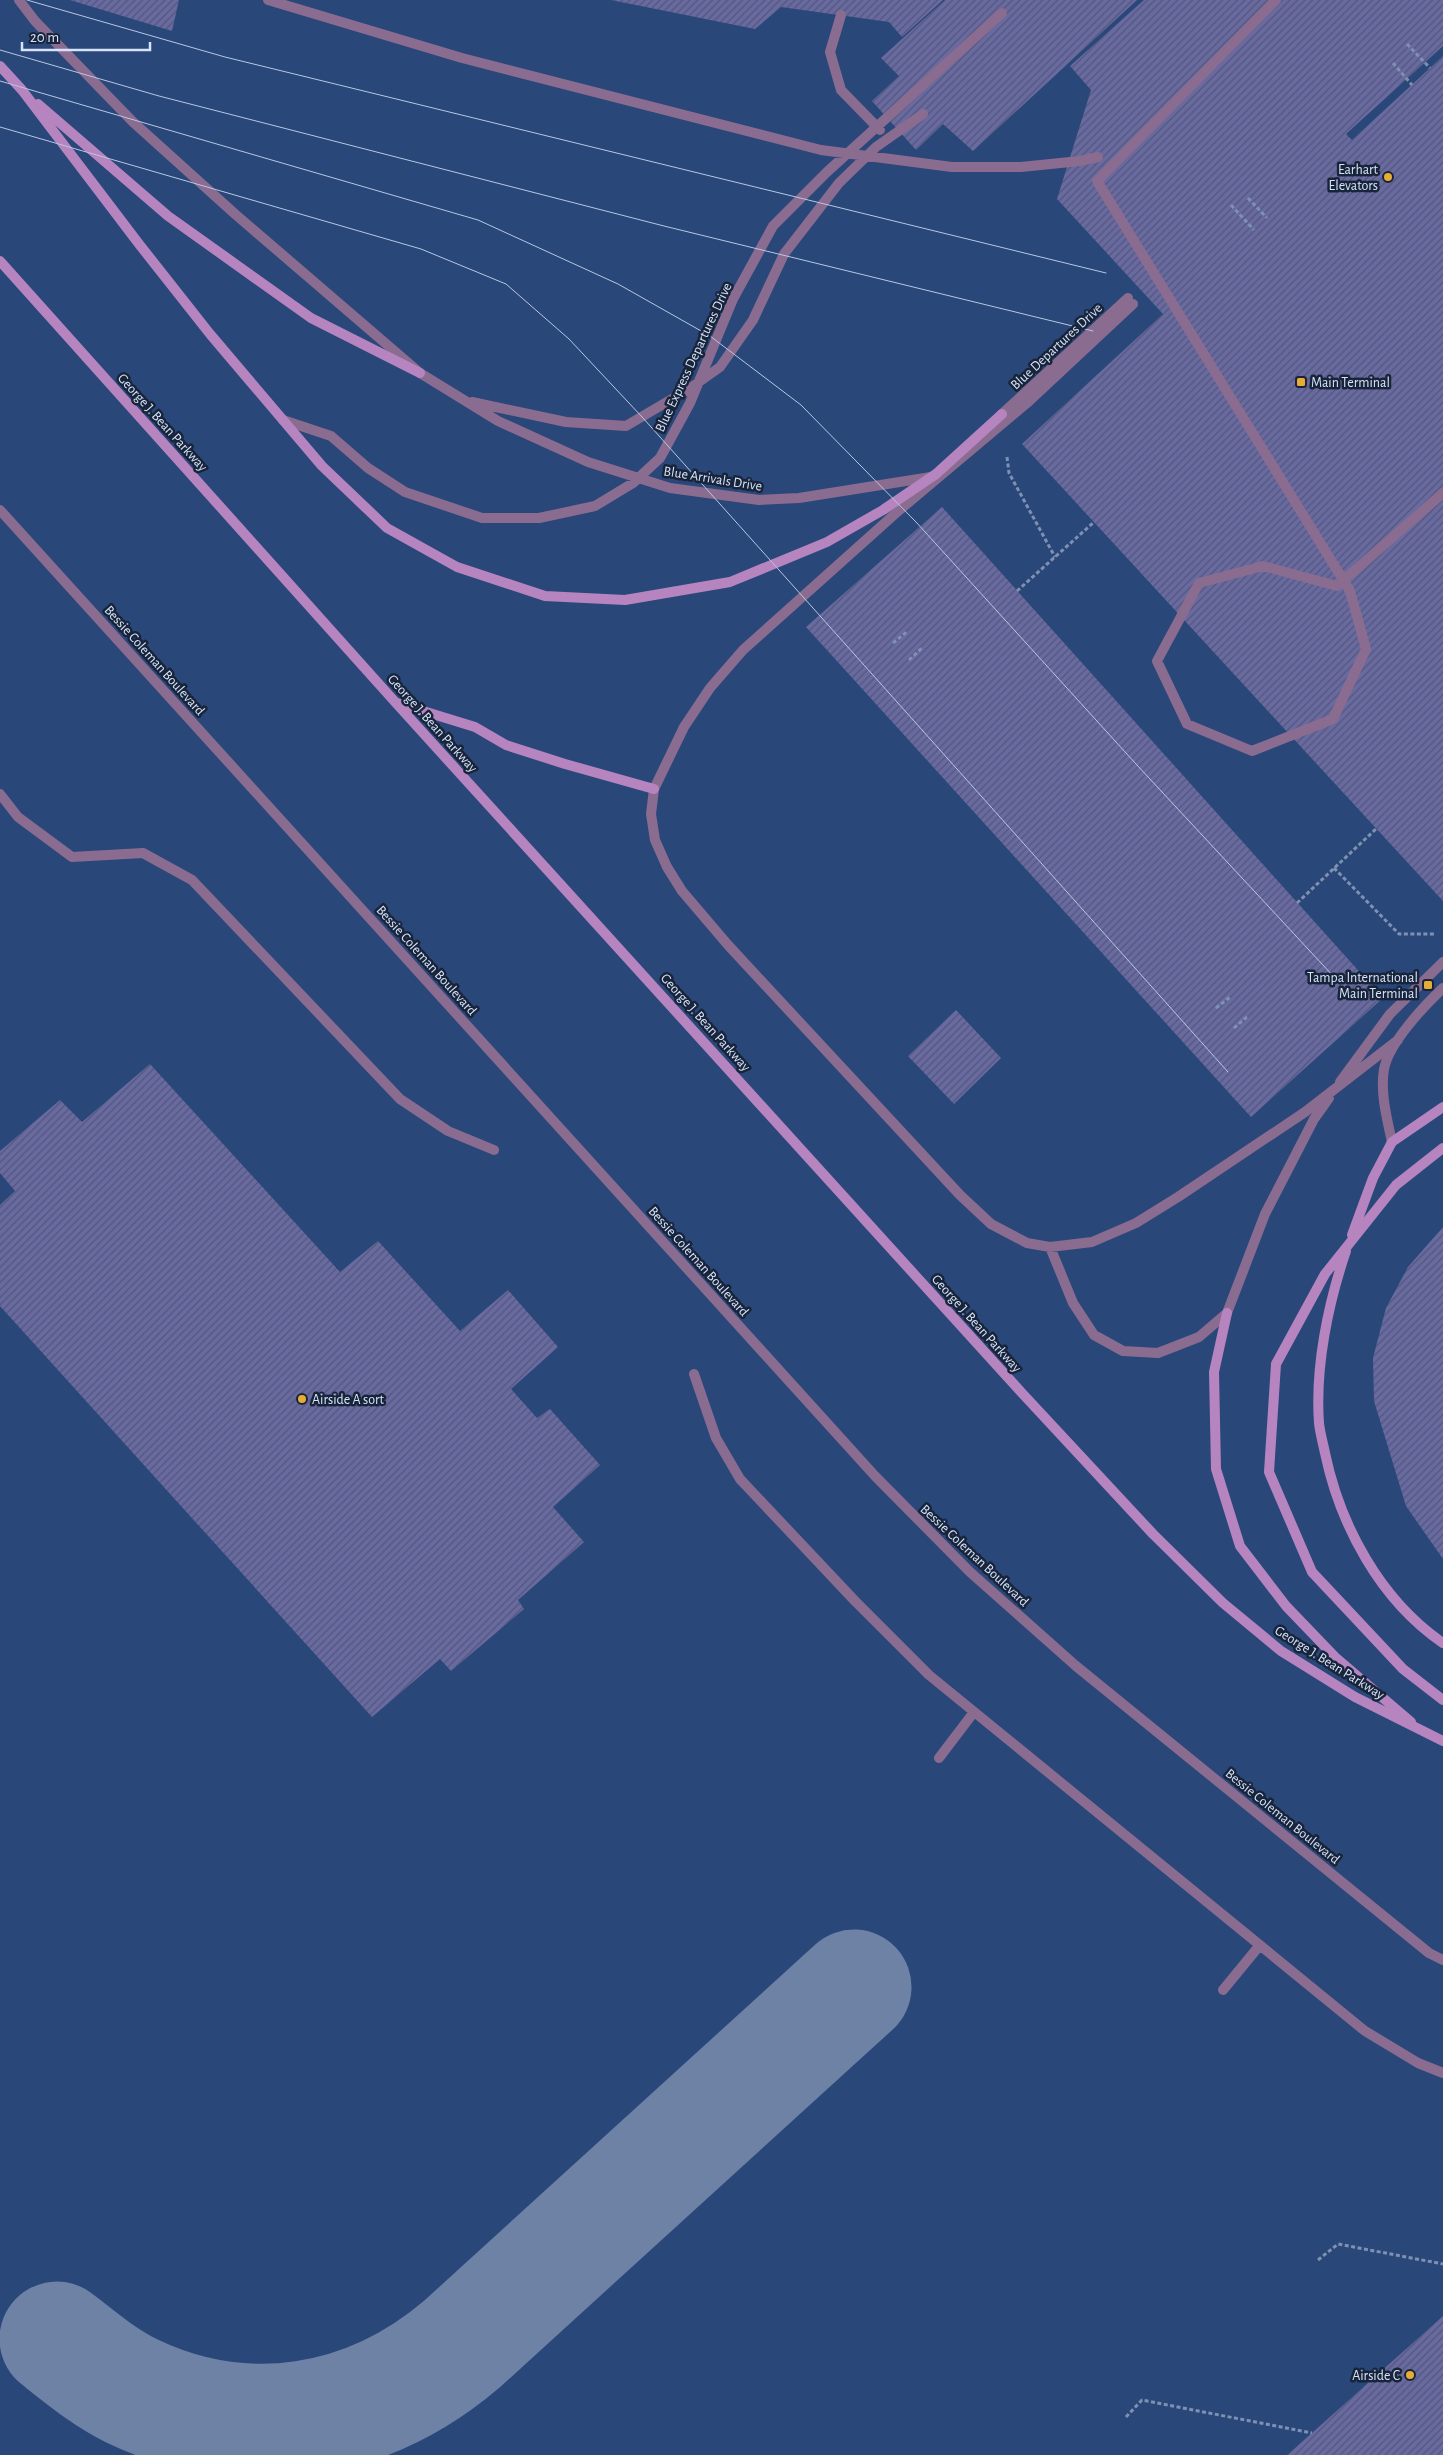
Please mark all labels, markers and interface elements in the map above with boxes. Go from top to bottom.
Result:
scale bar [22,20,150,52]
text: 20 m [30,30,59,45]
place label: Earhart Elevators [1328,163,1379,193]
marker: Earhart Elevators [1382,171,1394,183]
street label: Blue Express Departures Drive [653,281,735,434]
street label: Blue Departures Drive [1008,301,1105,393]
street label: George J. Bean Parkway [115,371,210,474]
marker: Main Terminal [1295,376,1307,388]
place label: Main Terminal [1311,376,1390,390]
street label: Blue Arrivals Drive [663,464,763,494]
street label: Bessie Coleman Boulevard [101,603,207,718]
street label: George J. Bean Parkway [385,672,480,775]
street label: Bessie Coleman Boulevard [373,903,479,1018]
street label: George J. Bean Parkway [658,971,753,1074]
place label: Tampa International Main Terminal [1307,971,1418,1001]
marker: Tampa International Main Terminal [1422,979,1434,991]
street label: Bessie Coleman Boulevard [645,1204,751,1319]
street label: George J. Bean Parkway [929,1272,1024,1375]
marker: Airside A sort [296,1393,308,1405]
place label: Airside A sort [312,1393,384,1407]
street label: Bessie Coleman Boulevard [918,1502,1031,1609]
street label: George J. Bean Parkway [1272,1623,1387,1702]
street label: Bessie Coleman Boulevard [1223,1767,1342,1867]
place label: Airside C [1352,2369,1400,2383]
marker: Airside C [1404,2369,1416,2381]

